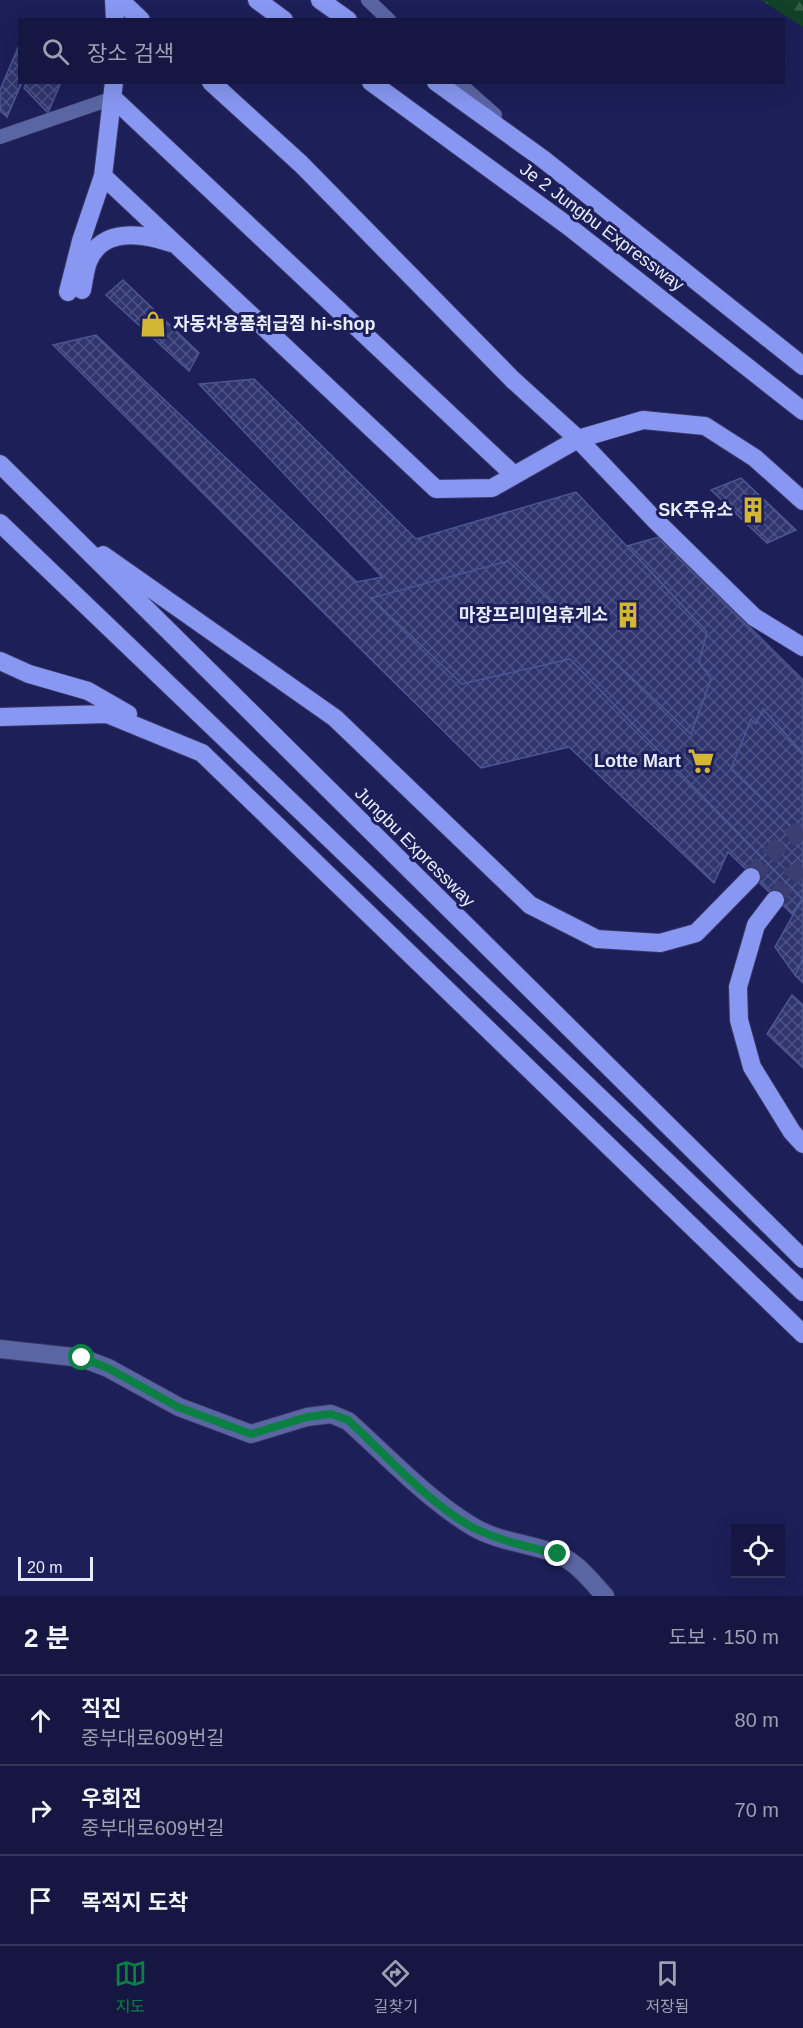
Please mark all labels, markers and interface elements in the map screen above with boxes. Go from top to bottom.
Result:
search box [18,18,785,84]
icon: search [39,35,72,68]
text: 장소 검색 [87,41,174,66]
street label: Je 2 Jungbu Expressway [516,159,688,295]
shop icon: 자동차용품취급점 hi-shop [138,309,168,339]
place label: 자동차용품취급점 hi-shop [173,314,375,334]
building icon: SK주유소 [738,495,768,525]
place label: SK주유소 [658,500,733,520]
building icon: 마장프리미엄휴게소 [613,600,643,630]
place label: 마장프리미엄휴게소 [459,605,608,625]
supermarket icon: Lotte Mart [686,746,716,776]
place label: Lotte Mart [594,751,681,771]
street label: Jungbu Expressway [351,783,479,911]
route start [68,1344,94,1370]
map controls [731,1524,785,1578]
button: locate [731,1524,785,1578]
route end [544,1540,570,1566]
scale bar [18,1554,93,1582]
text: 20 m [27,1559,63,1576]
text: 2 분 [24,1623,70,1653]
text: 도보 · 150 m [669,1626,779,1648]
text: 직진 [81,1696,121,1721]
icon: ahead [24,1704,57,1737]
text: 80 m [735,1709,779,1731]
text: 중부대로609번길 [81,1727,225,1749]
text: 우회전 [81,1786,142,1811]
icon: right [24,1794,57,1827]
text: 70 m [735,1799,779,1821]
text: 중부대로609번길 [81,1817,225,1839]
icon: arrive [24,1884,57,1917]
text: 목적지 도착 [81,1890,188,1915]
tab: 지도 [114,1957,147,2017]
tab: 길찾기 [374,1957,418,2017]
tab: 저장됨 [645,1957,689,2017]

